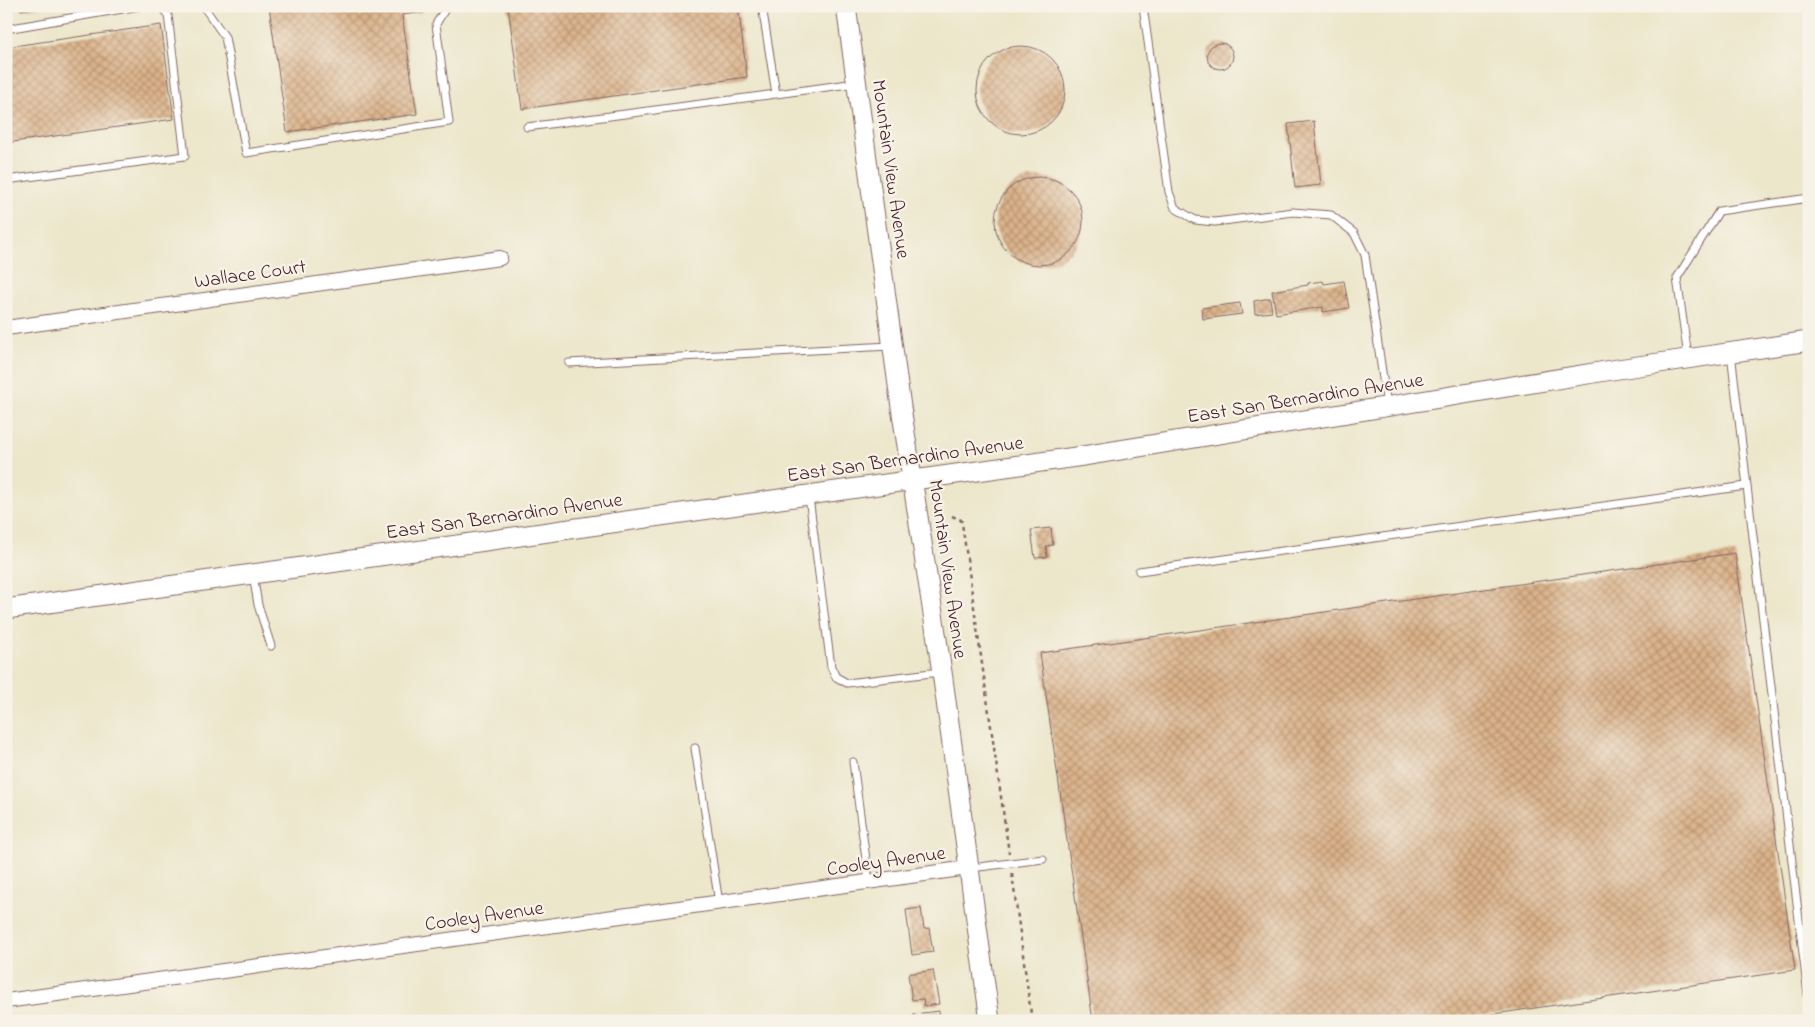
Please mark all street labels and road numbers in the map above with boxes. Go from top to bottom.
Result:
street label: Mountain View Avenue [863,78,916,261]
street label: Wallace Court [193,253,308,298]
street label: East San Bernardino Avenue [1185,366,1426,432]
street label: East San Bernardino Avenue [785,430,1026,491]
street label: Mountain View Avenue [920,478,973,661]
street label: East San Bernardino Avenue [384,487,625,548]
street label: Cooley Avenue [825,840,948,885]
street label: Cooley Avenue [423,895,546,940]

